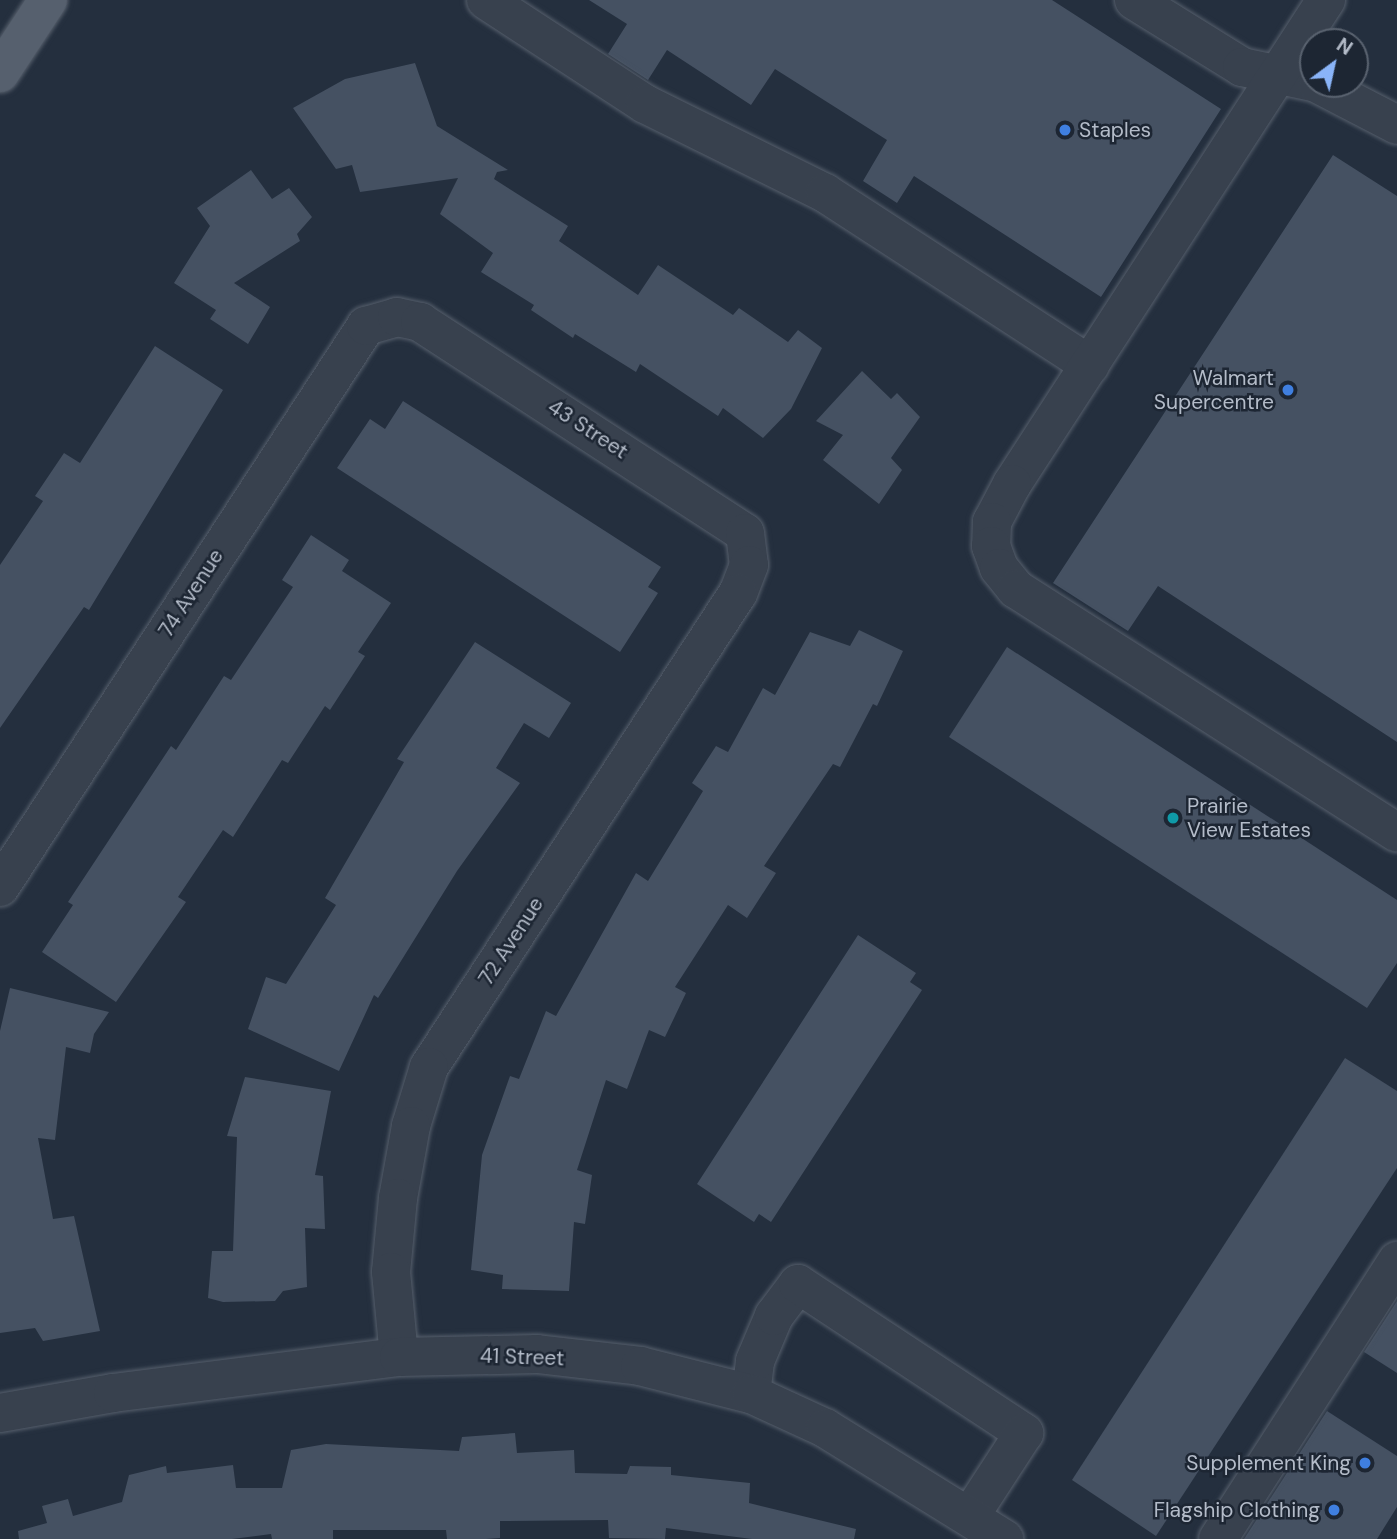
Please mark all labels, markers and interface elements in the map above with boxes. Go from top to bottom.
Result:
north arrow [1299,28,1369,98]
text: N [1332,32,1357,61]
place label: Staples [1079,117,1151,143]
marker: Staples [1057,122,1073,138]
place label: Walmart Supercentre [1154,365,1274,415]
marker: Walmart Supercentre [1280,382,1296,398]
street label: 43 Street [543,394,633,464]
street label: 74 Avenue [153,544,229,642]
place label: Prairie View Estates [1187,793,1311,843]
marker: Prairie View Estates [1165,810,1181,826]
street label: 72 Avenue [473,892,549,990]
street label: 41 Street [479,1343,565,1371]
place label: Supplement King [1186,1450,1351,1476]
marker: Supplement King [1357,1455,1373,1471]
place label: Flagship Clothing [1154,1497,1320,1523]
marker: Flagship Clothing [1326,1502,1342,1518]

